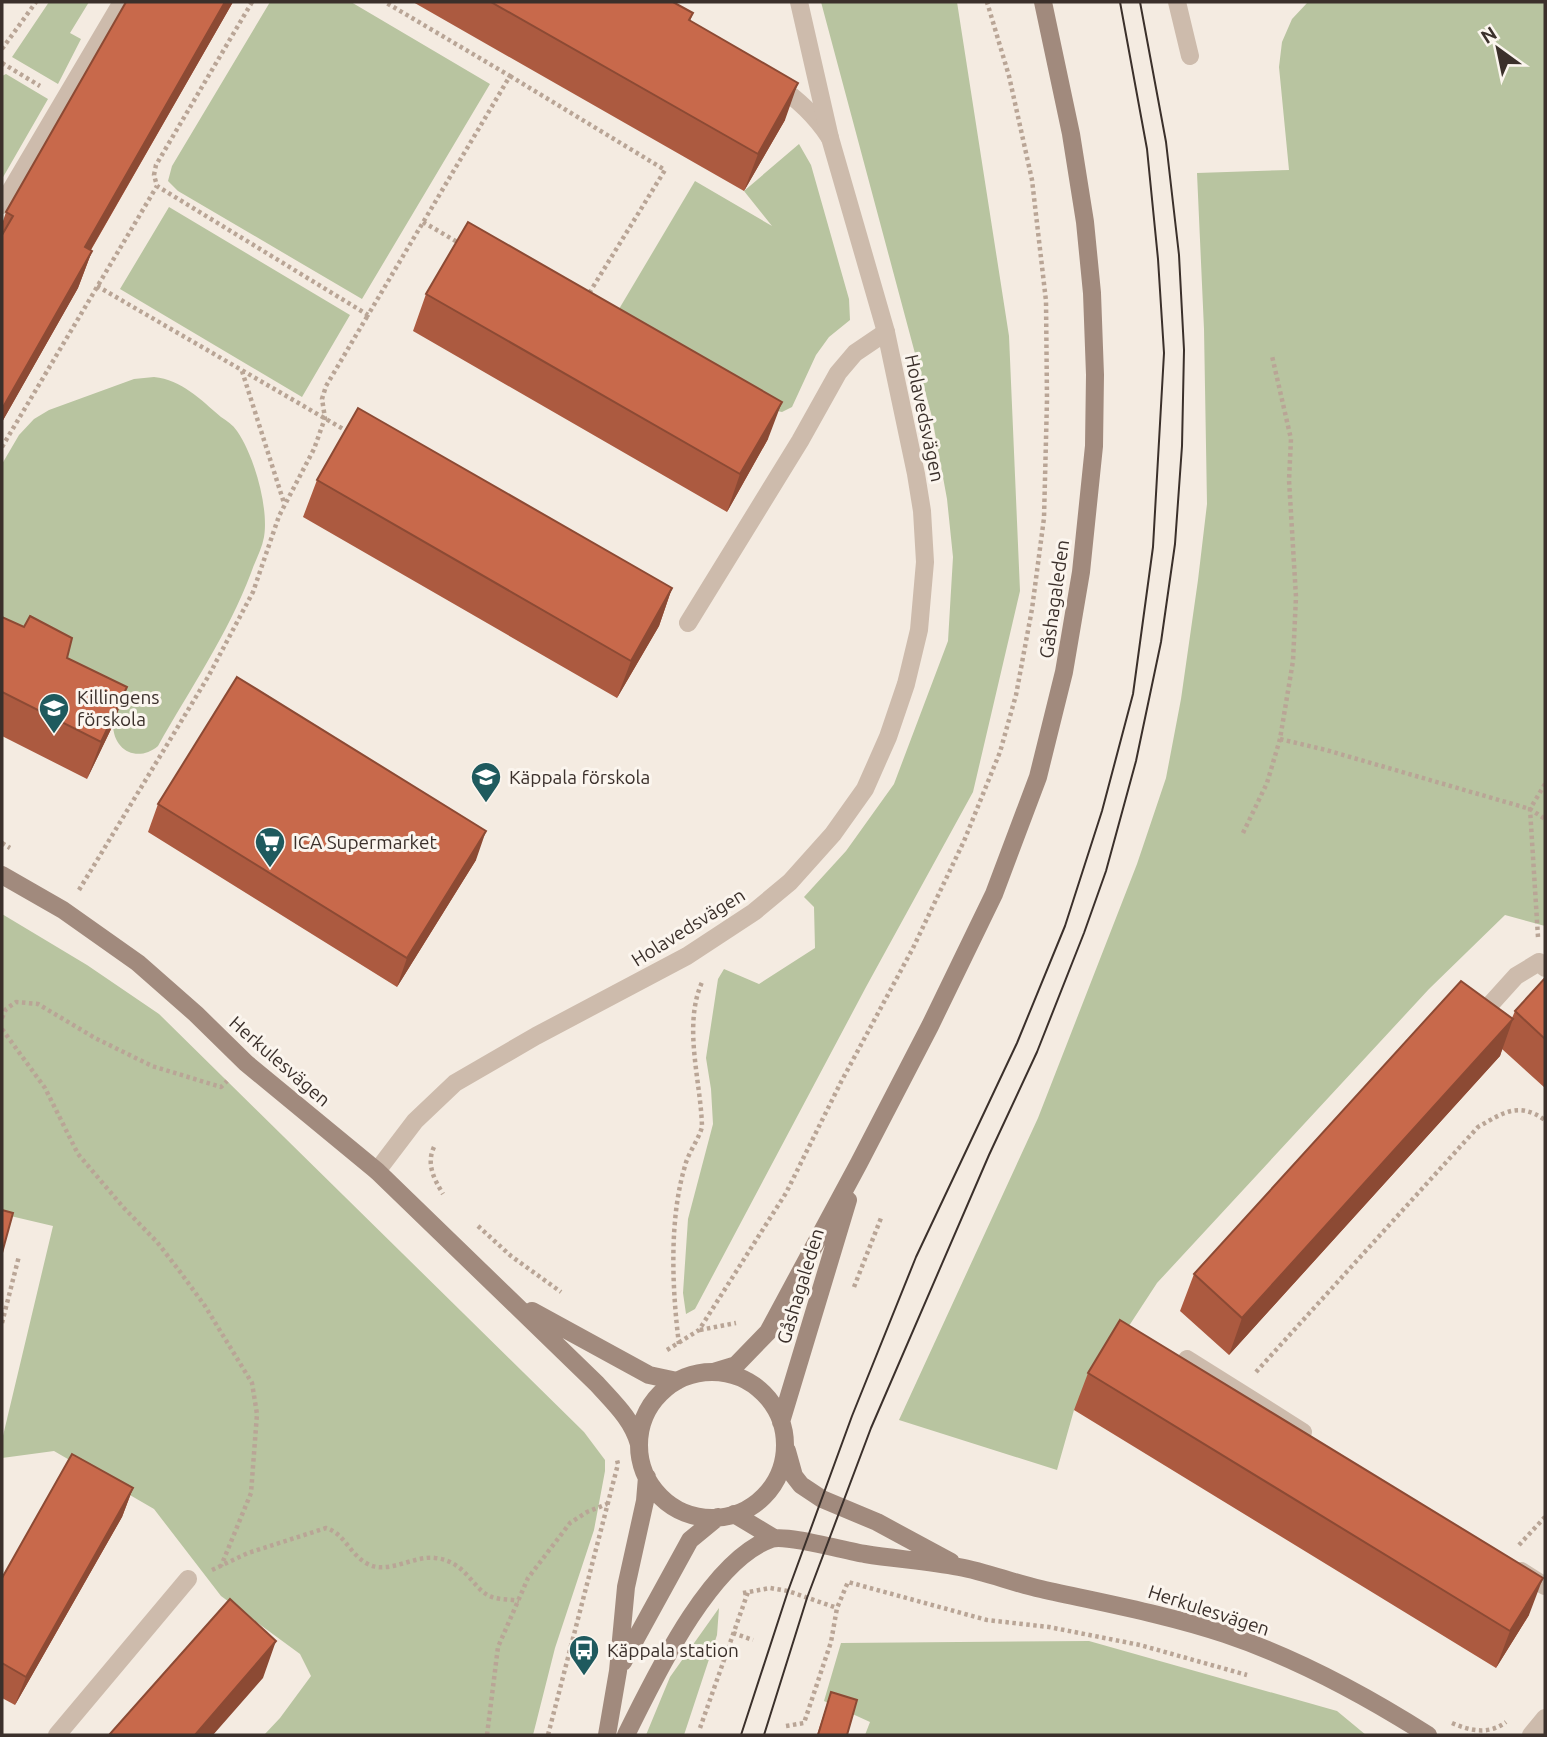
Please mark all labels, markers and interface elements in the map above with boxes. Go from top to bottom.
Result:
north arrow [1463,14,1533,84]
text: N [1477,22,1501,48]
street label: Holavedsvägen [901,352,949,484]
street label: Gåshagaleden [1035,538,1073,660]
place label: Killingens förskola [77,686,160,730]
school or university icon: Killingens förskola [37,691,71,735]
school or university icon: Käppala förskola [469,760,503,804]
place label: Käppala förskola [509,766,650,788]
supermarket icon: ICA Supermarket [253,825,287,869]
place label: ICA Supermarket [293,831,437,853]
street label: Holavedsvägen [627,883,749,971]
street label: Herkulesvägen [225,1011,335,1111]
street label: Gåshagaleden [772,1225,828,1347]
street label: Herkulesvägen [1146,1580,1272,1640]
bus stop icon: Käppala station [567,1633,601,1677]
place label: Käppala station [607,1639,739,1661]

